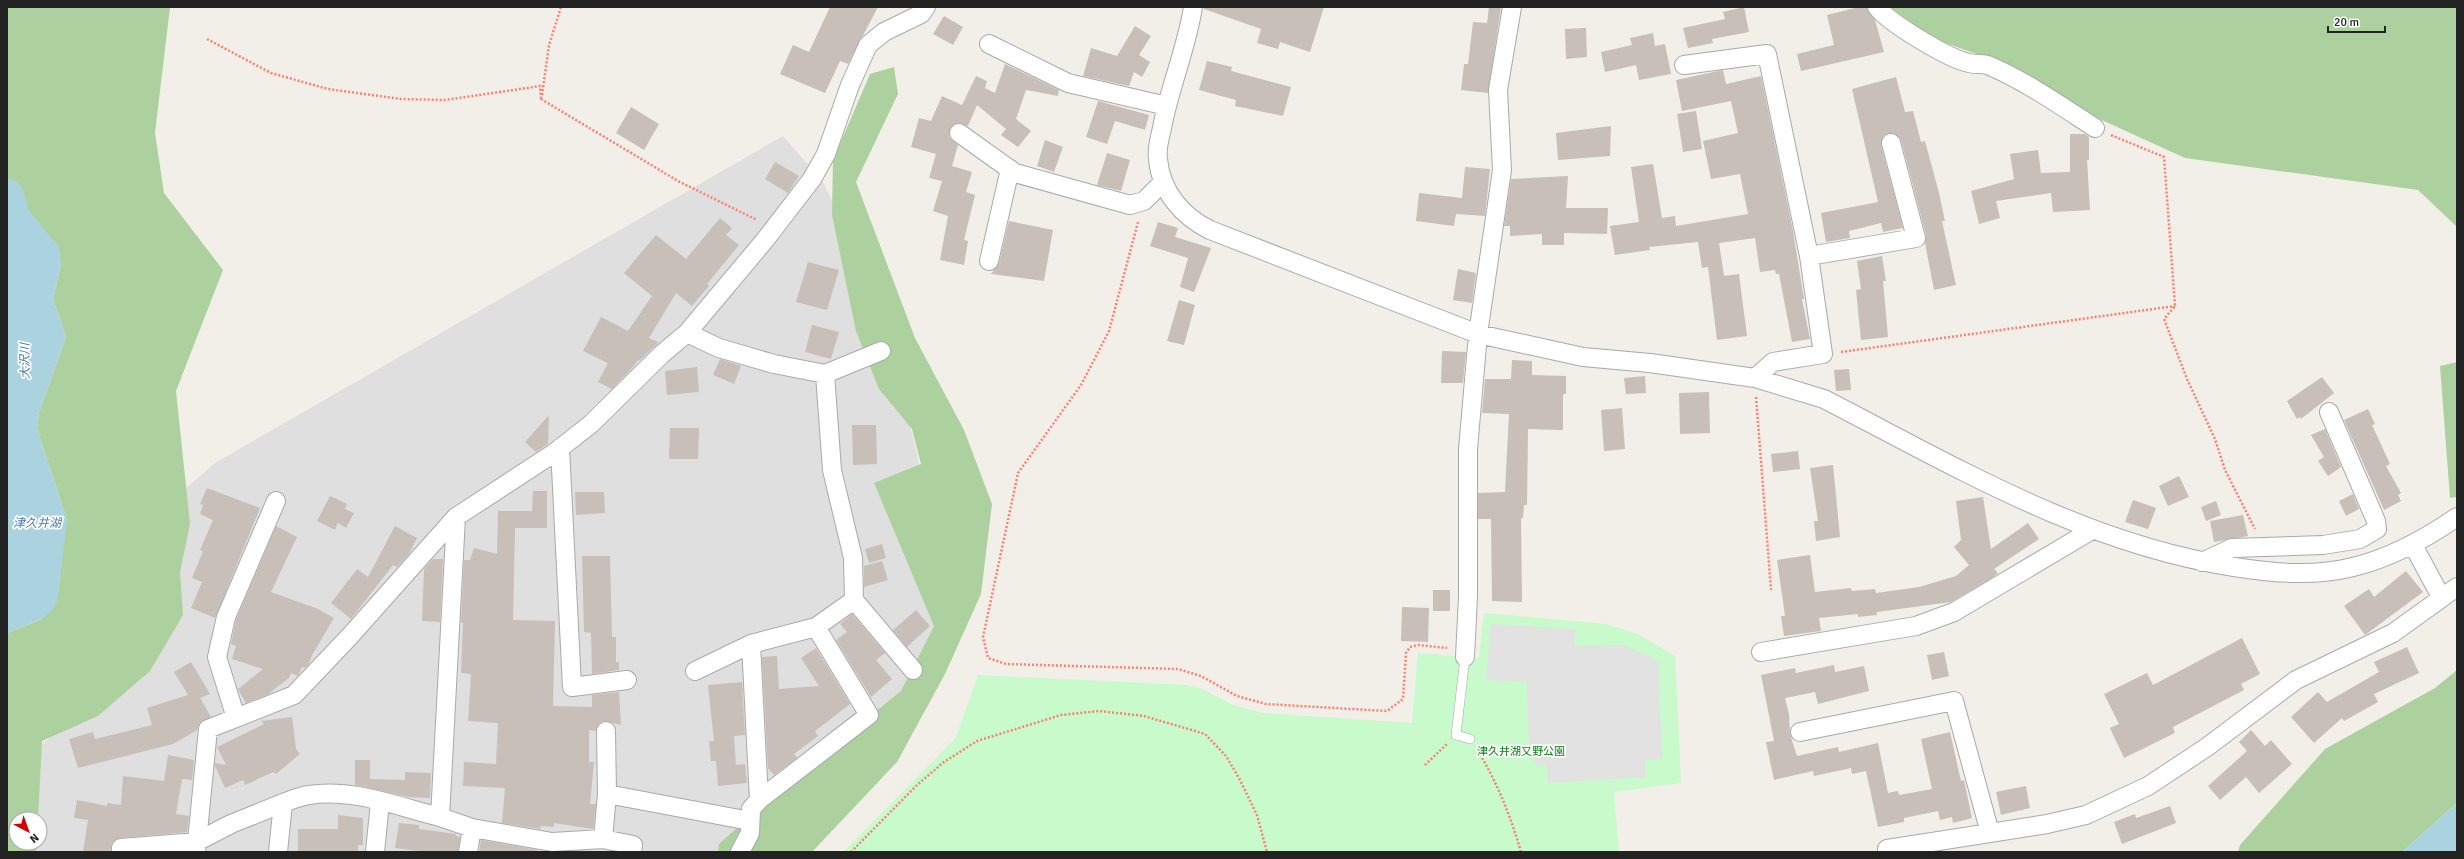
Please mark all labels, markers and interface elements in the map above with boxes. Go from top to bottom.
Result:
scale bar [2328,8,2385,34]
text: 20 m [2334,15,2359,30]
water label: 大沢川 [18,341,33,379]
water label: 津久井湖 [13,516,63,531]
park label: 津久井湖又野公園 [1477,745,1565,758]
north arrow [8,811,48,851]
text: N [27,831,41,846]

